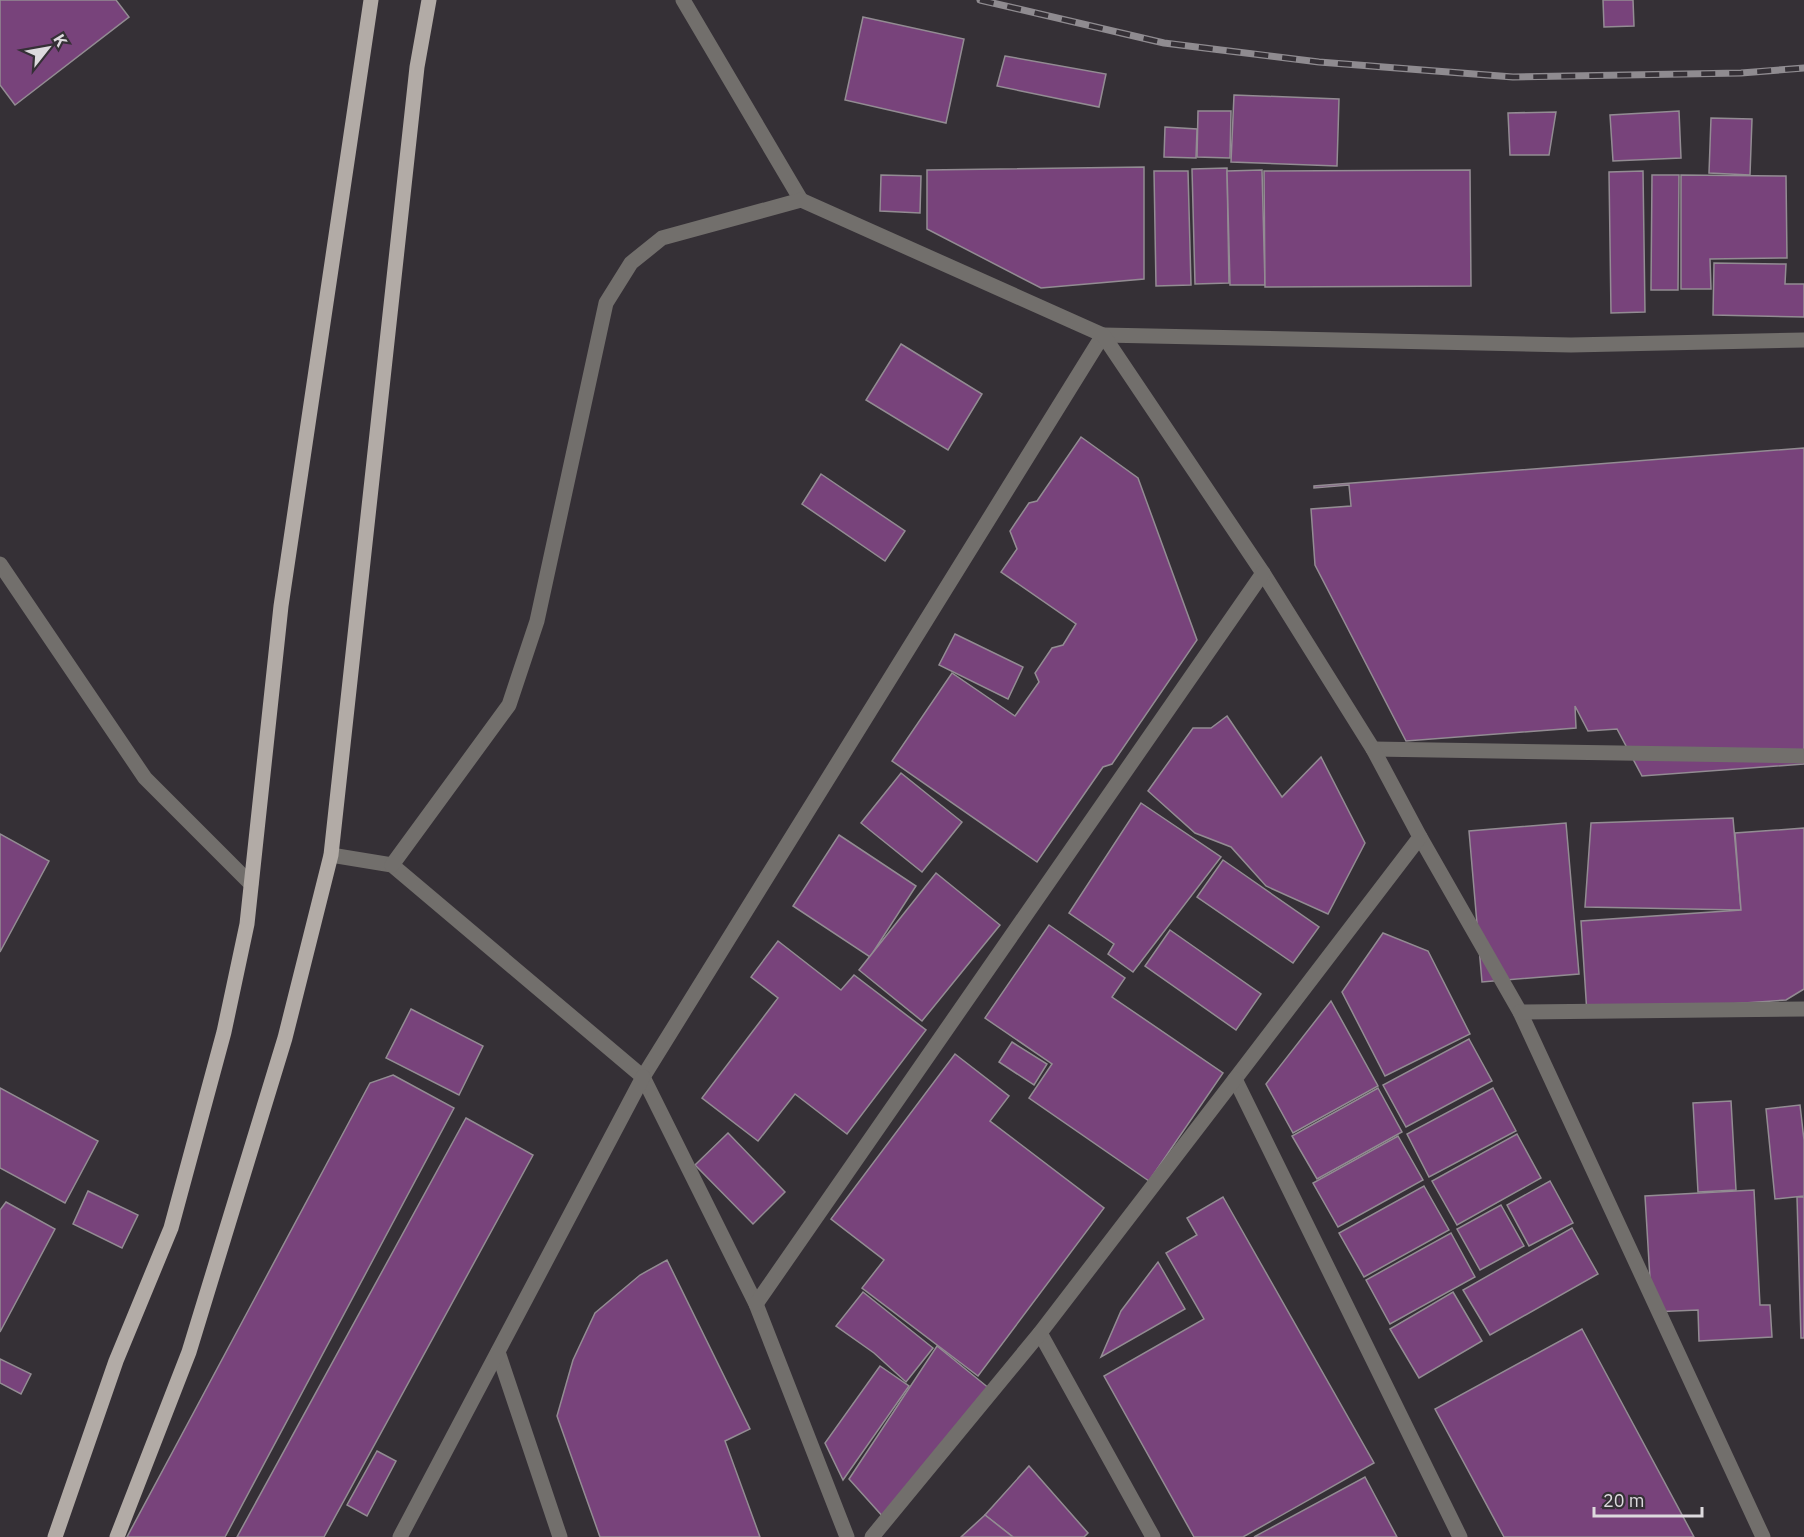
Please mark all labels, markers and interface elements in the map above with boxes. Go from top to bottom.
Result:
north arrow [18,18,78,78]
text: K [49,30,72,50]
scale bar [1594,1480,1702,1518]
text: 20 m [1603,1489,1645,1512]

